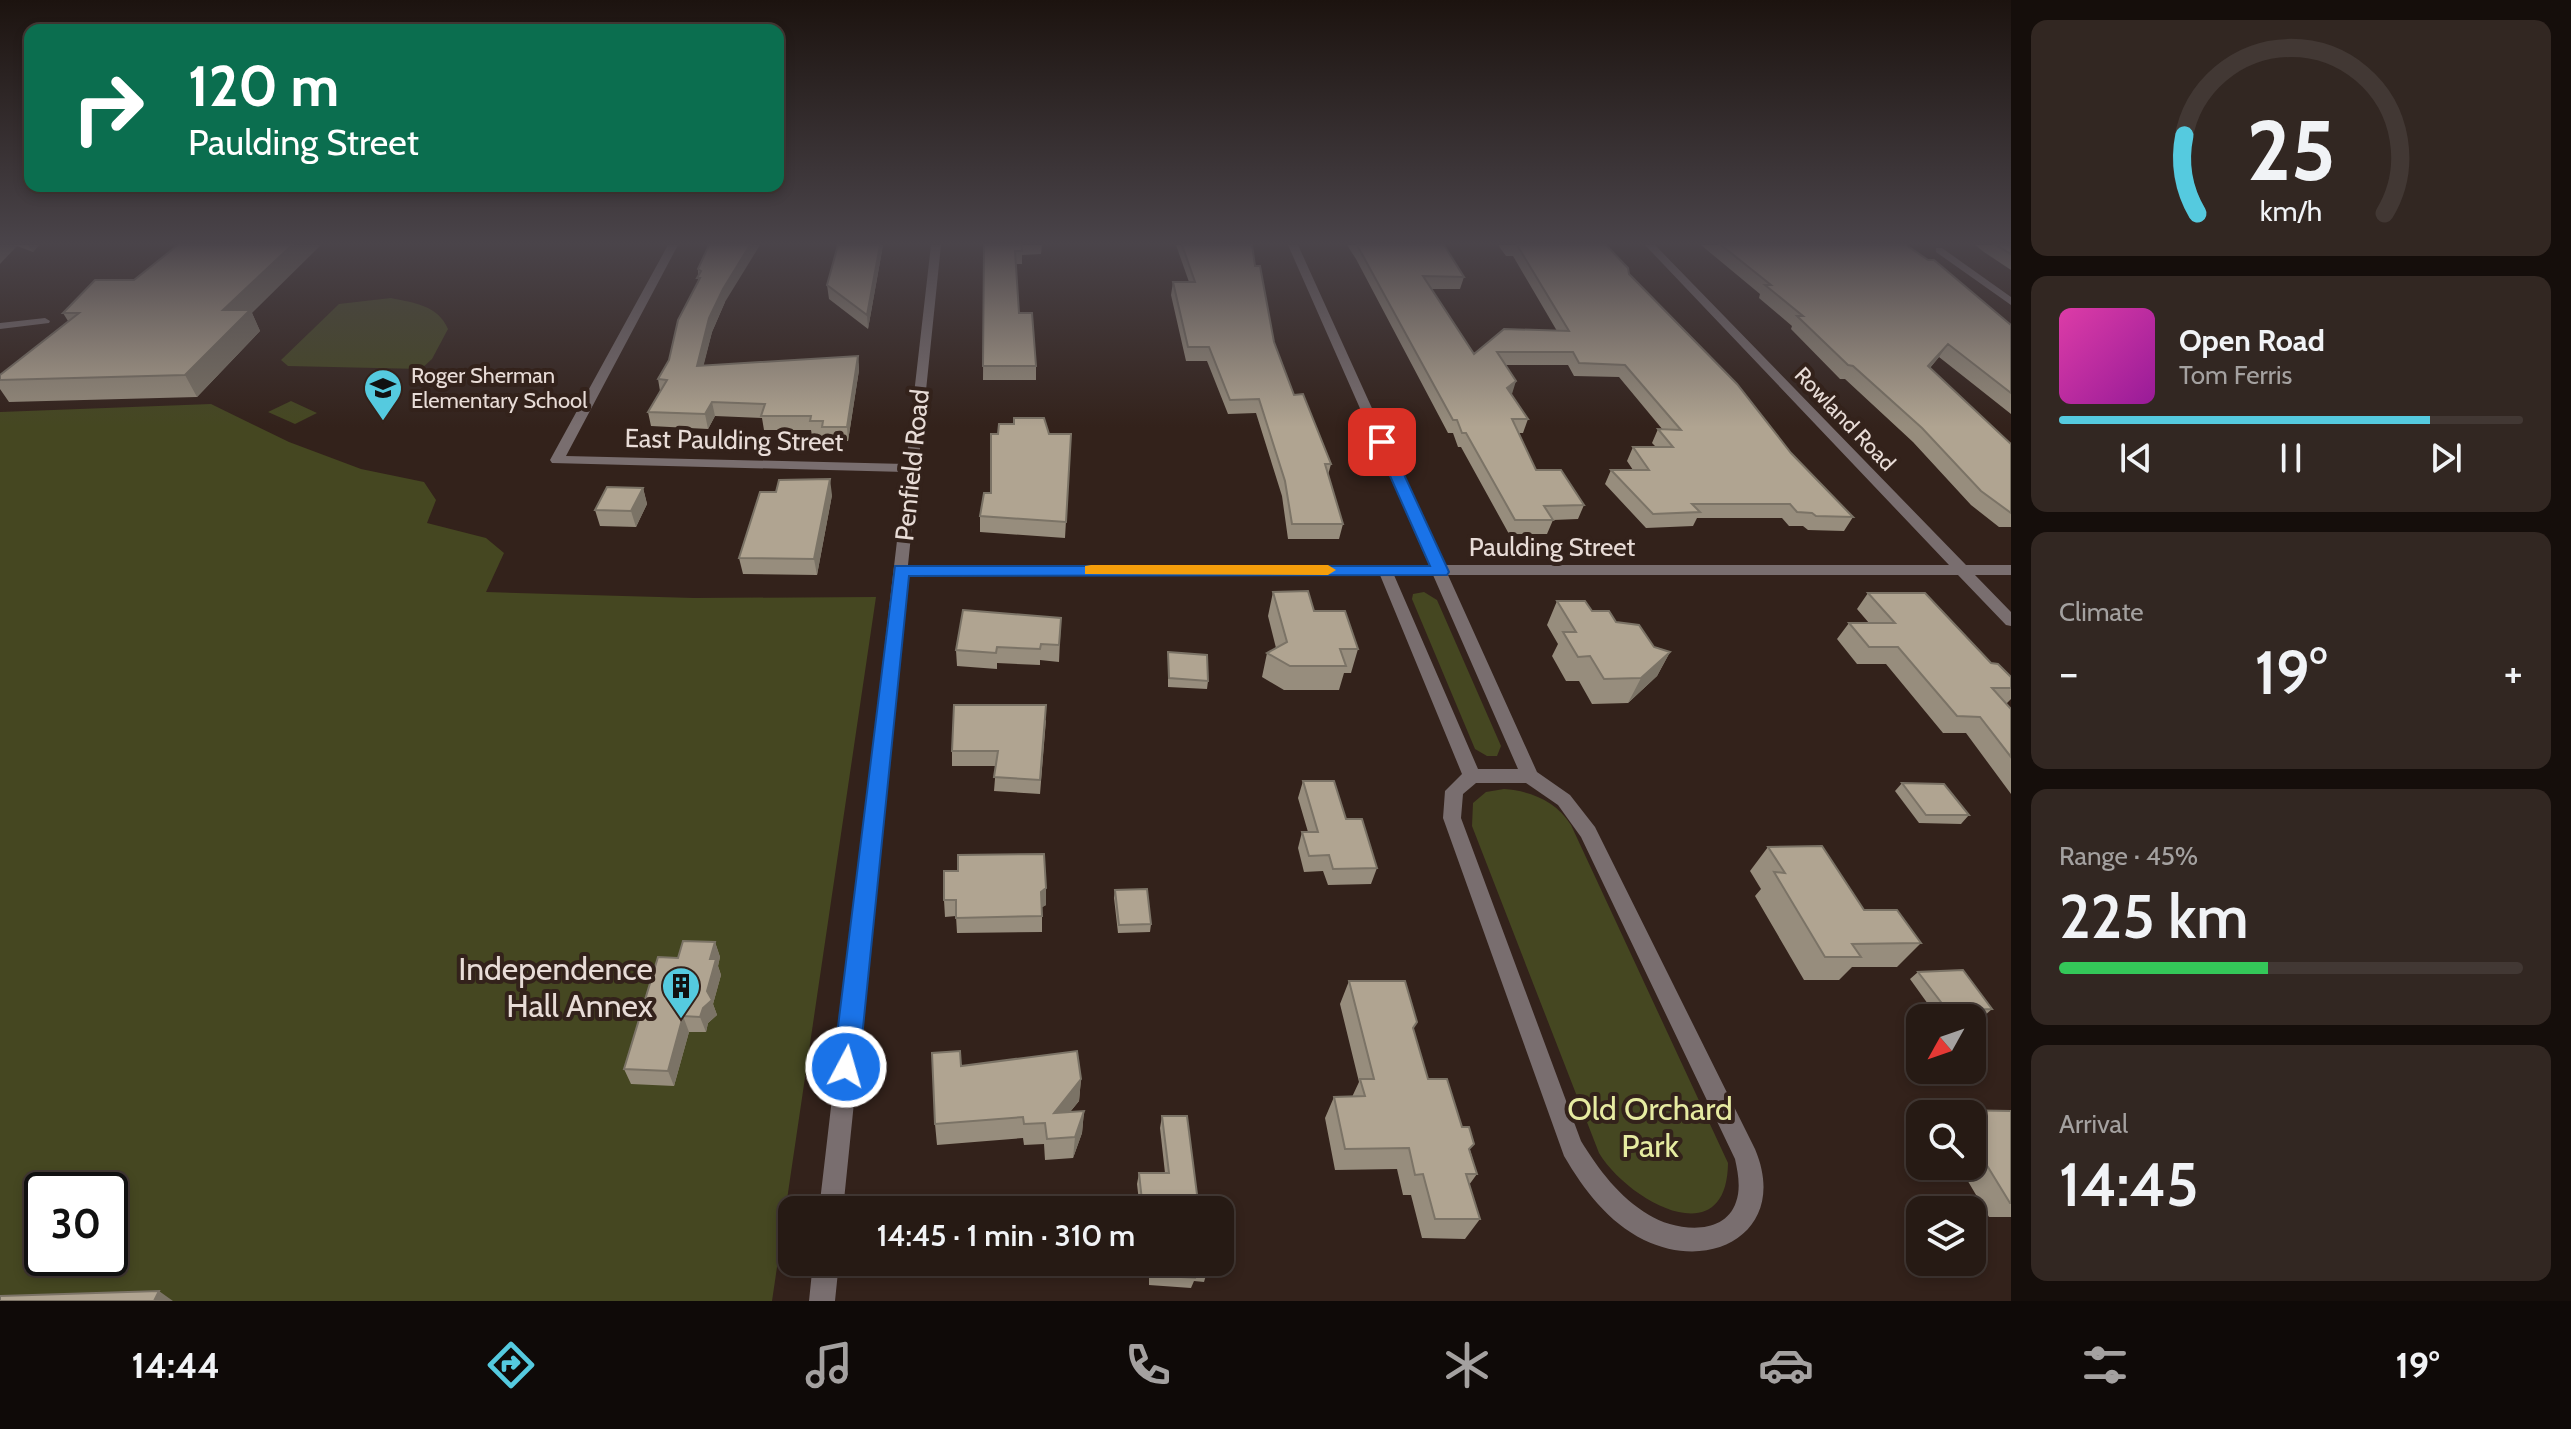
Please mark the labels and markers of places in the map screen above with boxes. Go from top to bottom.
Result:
place label: Roger Sherman Elementary School [411,362,588,414]
school or university icon: Roger Sherman Elementary School [362,367,404,422]
pin [1348,408,1416,476]
place label: Independence Hall Annex [458,949,653,1025]
building icon: Independence Hall Annex [660,965,702,1020]

